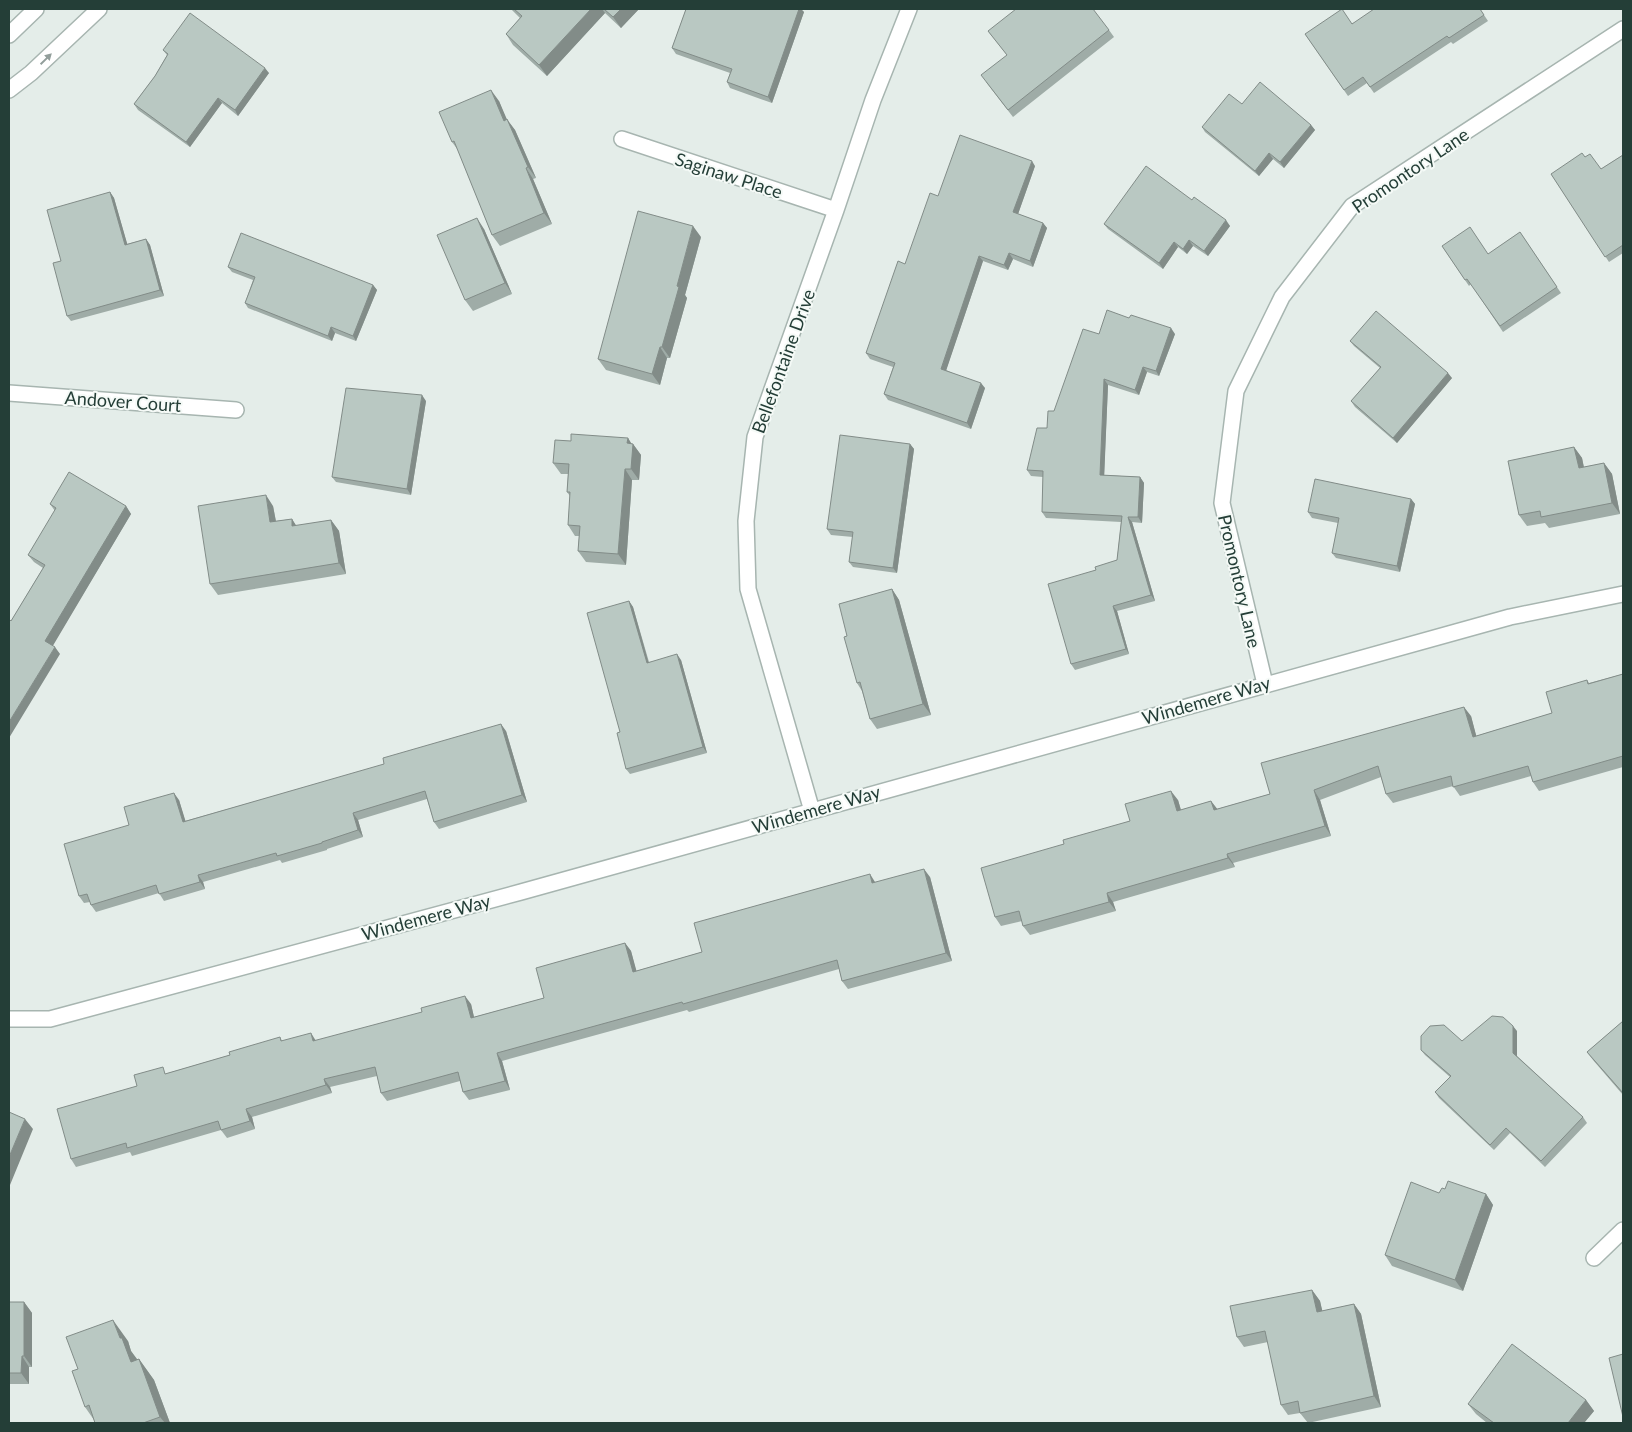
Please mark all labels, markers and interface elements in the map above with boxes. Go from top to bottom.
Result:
one-way arrow [40,53,52,65]
street label: Promontory Lane [1347,123,1473,217]
street label: Saginaw Place [673,147,785,203]
street label: Bellefontaine Drive [747,286,819,436]
street label: Andover Court [64,386,182,416]
street label: Promontory Lane [1214,512,1266,650]
street label: Windemere Way [1139,671,1273,729]
street label: Windemere Way [749,780,883,838]
street label: Windemere Way [359,889,494,945]

